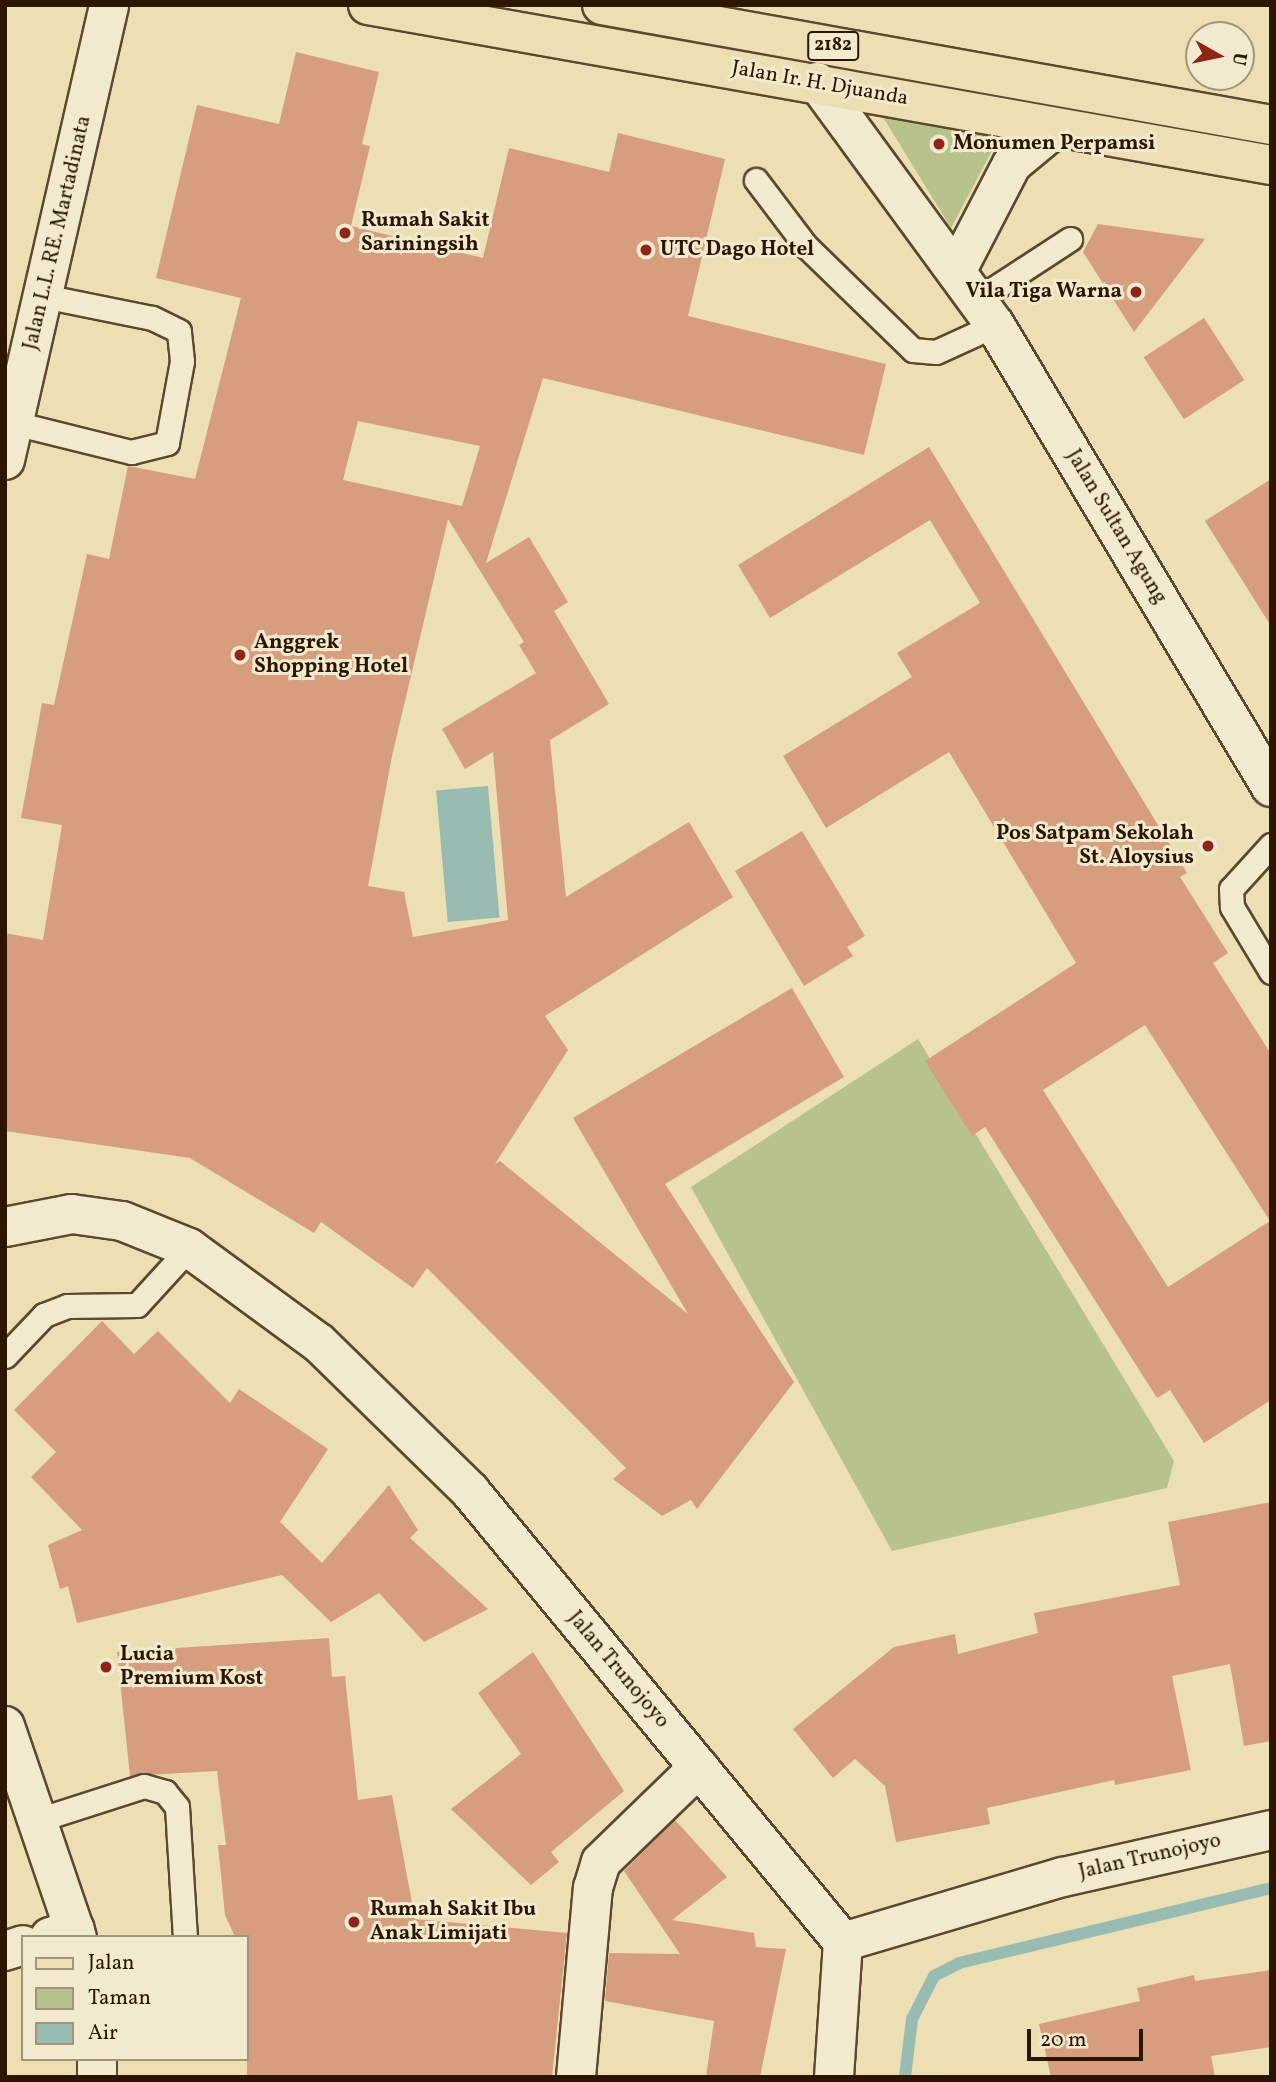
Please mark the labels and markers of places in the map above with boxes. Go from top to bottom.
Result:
place label: Monumen Perpamsi [953,131,1156,157]
marker: Monumen Perpamsi [931,136,947,152]
place label: Rumah Sakit Sariningsih [361,208,489,258]
marker: Rumah Sakit Sariningsih [335,223,355,243]
place label: UTC Dago Hotel [660,237,814,263]
marker: UTC Dago Hotel [638,242,654,258]
place label: Vila Tiga Warna [965,279,1122,305]
marker: Vila Tiga Warna [1128,284,1144,300]
place label: Anggrek Shopping Hotel [254,630,408,680]
marker: Anggrek Shopping Hotel [232,647,248,663]
place label: Pos Satpam Sekolah St. Aloysius [996,821,1194,871]
marker: Pos Satpam Sekolah St. Aloysius [1200,838,1216,854]
place label: Lucia Premium Kost [120,1642,263,1692]
marker: Lucia Premium Kost [98,1659,114,1675]
place label: Rumah Sakit Ibu Anak Limijati [370,1897,536,1947]
marker: Rumah Sakit Ibu Anak Limijati [344,1912,364,1932]

